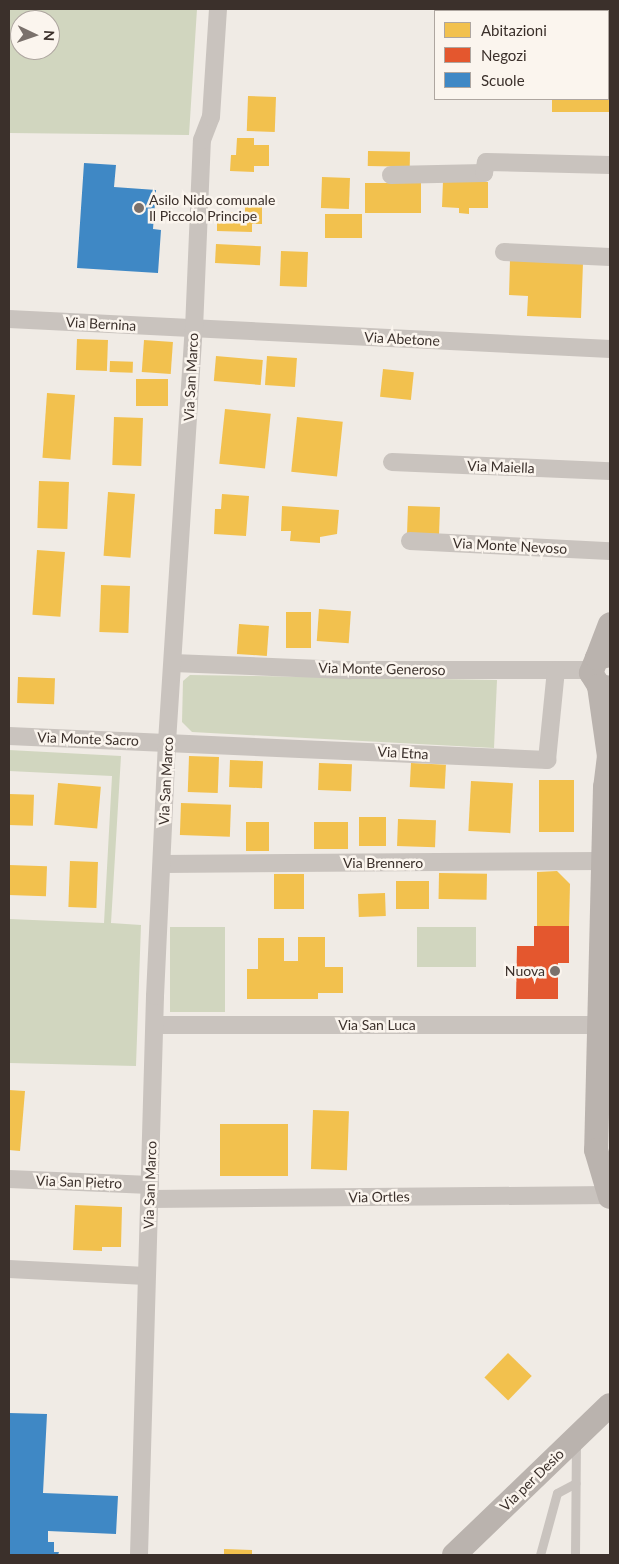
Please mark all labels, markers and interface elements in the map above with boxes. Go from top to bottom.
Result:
north arrow [10,10,60,60]
legend [434,10,609,100]
text: Abitazioni [481,21,547,39]
text: N [41,30,58,42]
text: Negozi [481,46,527,64]
text: Scuole [481,71,525,89]
place label: Asilo Nido comunale Il Piccolo Principe [149,192,275,224]
marker: Asilo Nido comunale Il Piccolo Principe [133,202,145,214]
street label: Via Bernina [65,314,137,334]
street label: Via Abetone [364,329,440,349]
street label: Via San Marco [180,332,202,422]
street label: Via Maiella [467,457,535,477]
street label: Via Monte Nevoso [452,535,568,557]
street label: Via Monte Generoso [318,659,446,679]
street label: Via Monte Sacro [37,729,139,749]
street label: Via San Marco [155,736,177,826]
street label: Via Etna [377,743,429,763]
street label: Via Brennero [343,855,423,871]
place label: Nuova [505,963,545,979]
marker: Nuova [549,965,561,977]
street label: Via San Luca [338,1017,416,1033]
street label: Via San Marco [140,1141,160,1229]
street label: Via San Pietro [36,1172,122,1192]
street label: Via Ortles [348,1188,410,1206]
street label: Via per Desio [496,1445,568,1515]

